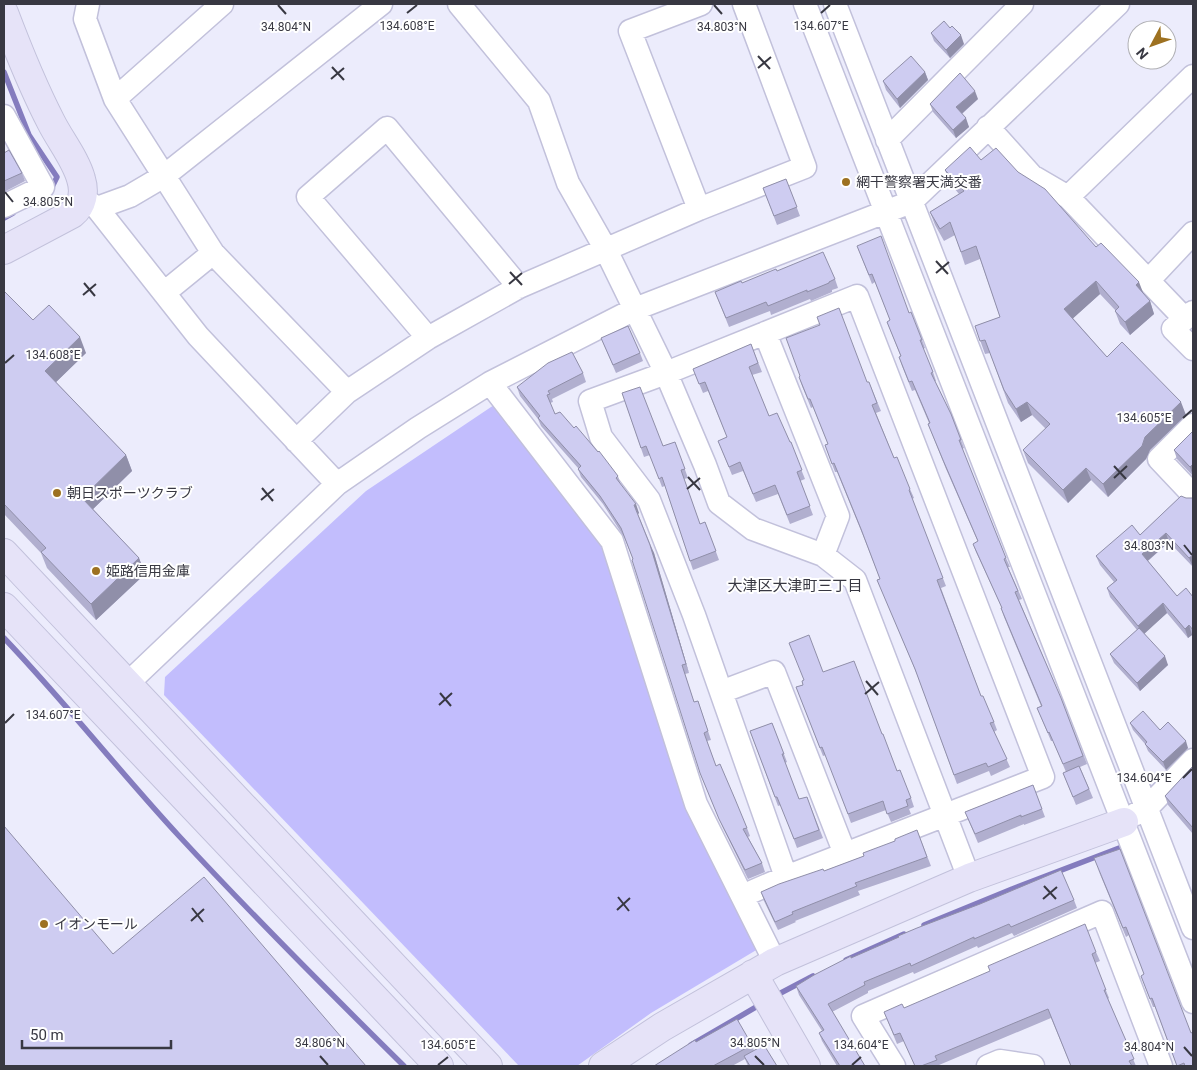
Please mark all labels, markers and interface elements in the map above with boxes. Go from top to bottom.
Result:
text: 134.608°E [380,19,435,33]
text: 134.607°E [794,19,849,33]
text: 34.804°N [261,20,311,34]
text: 34.803°N [697,20,747,34]
north arrow [1127,20,1177,70]
text: N [1133,45,1151,63]
place label: 網干警察署天満交番 [856,174,982,190]
marker: 網干警察署天満交番 [840,176,852,188]
text: 34.805°N [23,195,73,209]
text: 134.608°E [26,348,81,362]
text: 134.605°E [1117,411,1172,425]
place label: 朝日スポーツクラブ [67,485,193,501]
marker: 朝日スポーツクラブ [51,487,63,499]
text: 34.803°N [1124,539,1174,553]
place label: 姫路信用金庫 [106,563,190,579]
marker: 姫路信用金庫 [90,565,102,577]
district label: 大津区大津町三丁目 [727,577,863,595]
text: 134.607°E [26,708,81,722]
text: 134.604°E [1117,771,1172,785]
place label: イオンモール [54,916,138,932]
marker: イオンモール [38,918,50,930]
scale bar [22,1018,171,1050]
text: 50 m [30,1026,64,1044]
text: 34.806°N [295,1036,345,1050]
text: 34.805°N [730,1036,780,1050]
text: 134.605°E [421,1038,476,1052]
text: 134.604°E [834,1038,889,1052]
text: 34.804°N [1124,1040,1174,1054]

